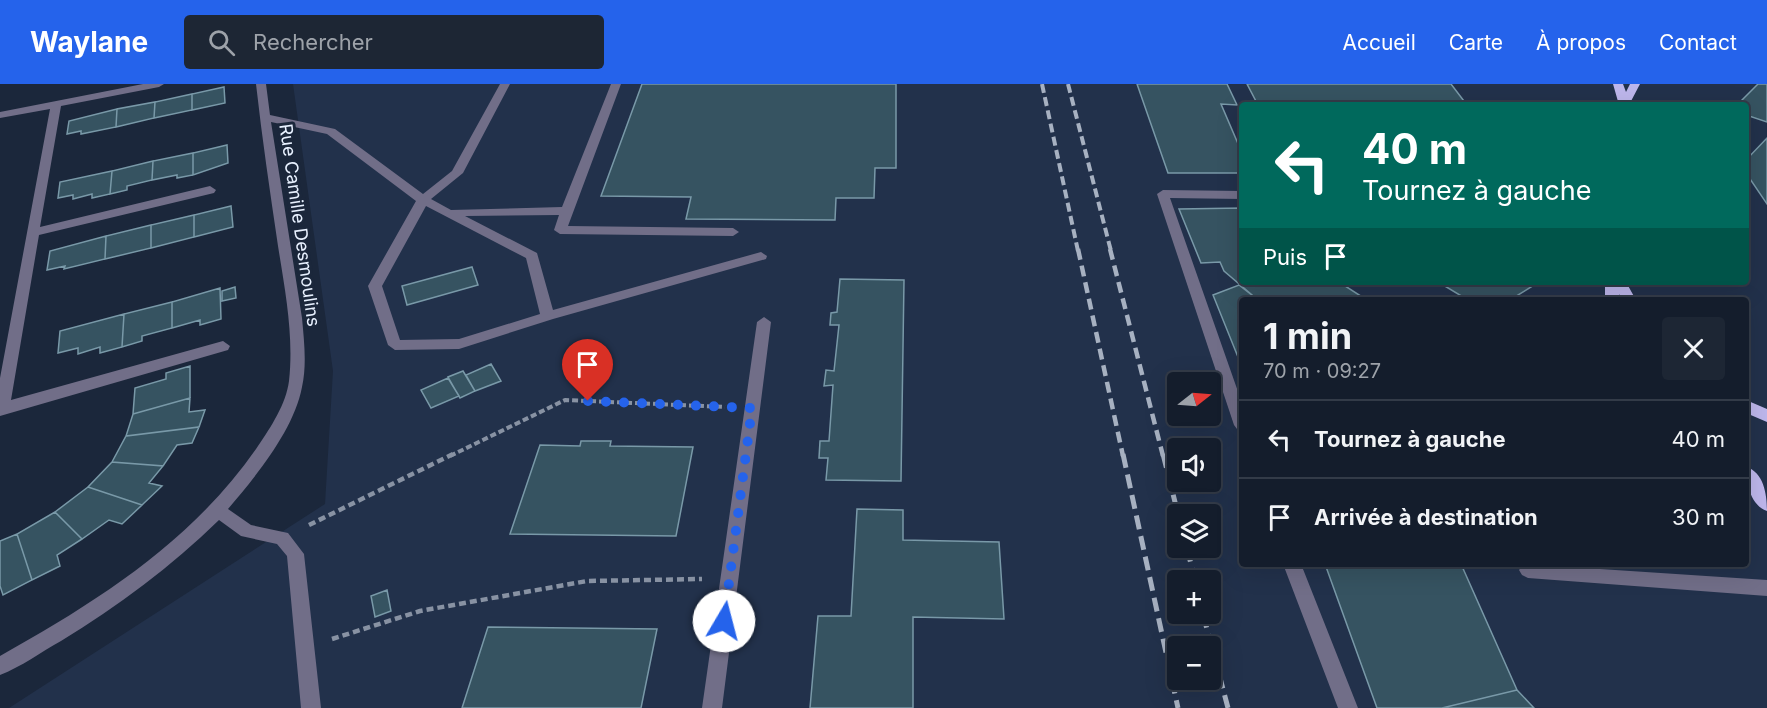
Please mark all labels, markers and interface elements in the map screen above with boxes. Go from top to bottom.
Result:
search box [184,15,604,69]
text: Waylane [30,25,148,59]
icon: search [205,26,238,59]
text: Rechercher [253,29,373,55]
text: Accueil [1342,30,1416,55]
text: Carte [1449,30,1503,55]
text: À propos [1536,30,1626,55]
text: Contact [1659,30,1737,55]
street label: Rue Camille Desmoulins [275,122,325,328]
text: 40 m [1362,123,1467,174]
icon: left [1263,126,1341,204]
text: Tournez à gauche [1362,174,1591,207]
icon: arrive [1319,240,1352,273]
text: Puis [1263,244,1307,270]
text: 1 min [1263,314,1352,358]
button: close [1662,317,1725,380]
pin [562,339,613,401]
icon: arrive [571,348,604,381]
text: 70 m · 09:27 [1263,359,1381,383]
north arrow [1167,372,1221,426]
map controls [1167,372,1221,690]
icon: left [1263,423,1296,456]
text: Tournez à gauche [1314,426,1506,452]
text: 40 m [1671,426,1725,452]
button: sound [1167,438,1221,492]
icon: arrive [1263,501,1296,534]
button: layers [1167,504,1221,558]
text: Arrivée à destination [1314,504,1538,530]
text: 30 m [1672,504,1725,530]
button: + [1167,570,1221,624]
position arrow [692,589,756,653]
button: − [1167,636,1221,690]

